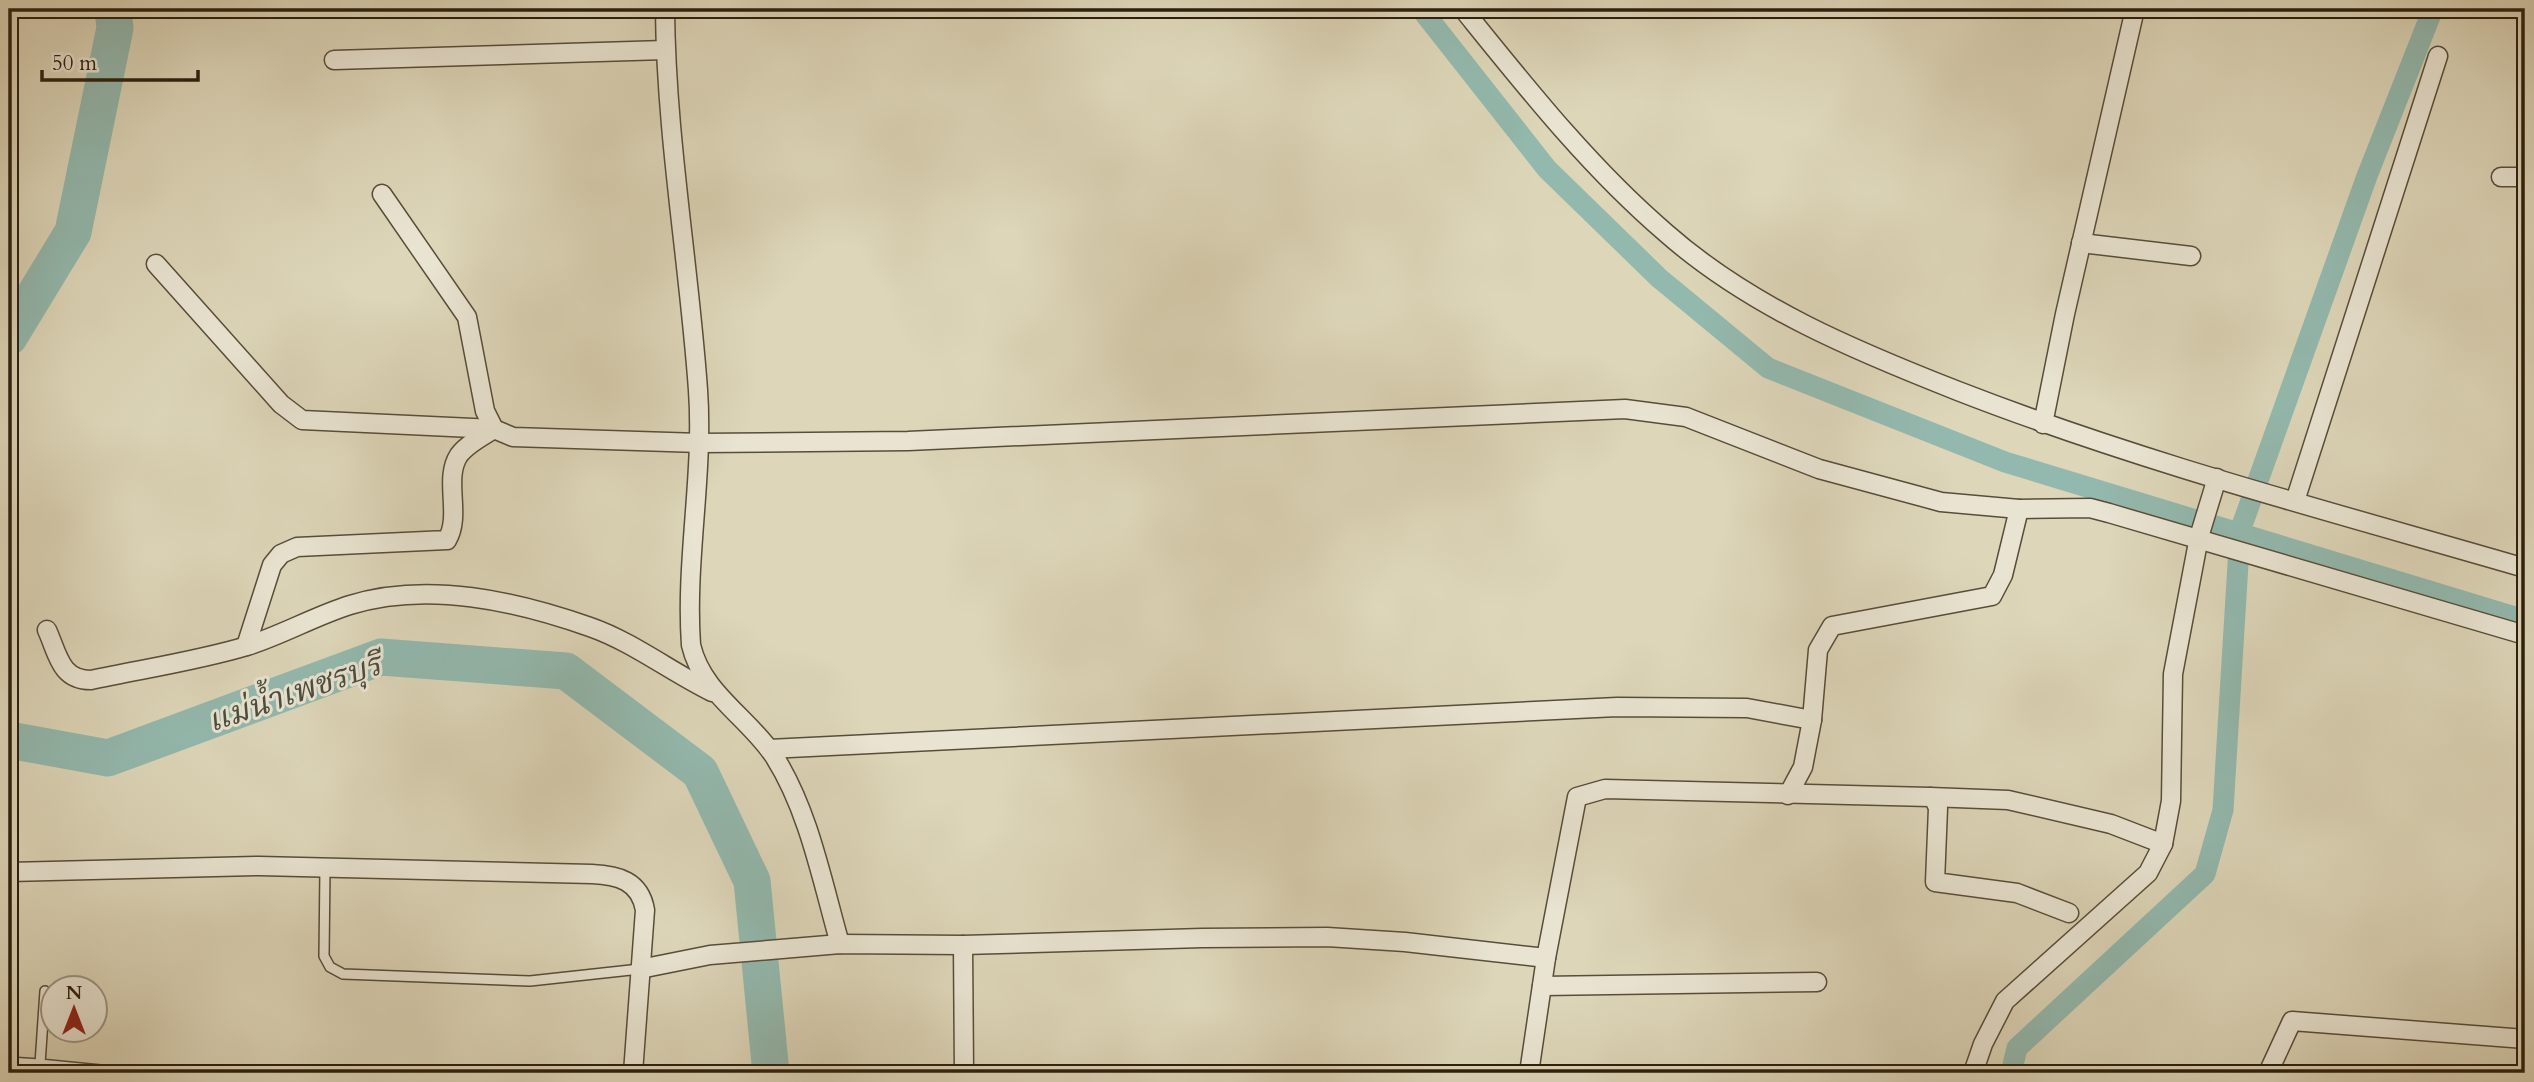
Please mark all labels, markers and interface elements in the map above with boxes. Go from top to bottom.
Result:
scale bar [42,38,198,82]
text: 50 m [52,49,97,78]
water label: แม่น้ำเพชรบุรี [201,639,393,743]
north arrow [38,974,108,1044]
text: N [66,980,83,1006]

